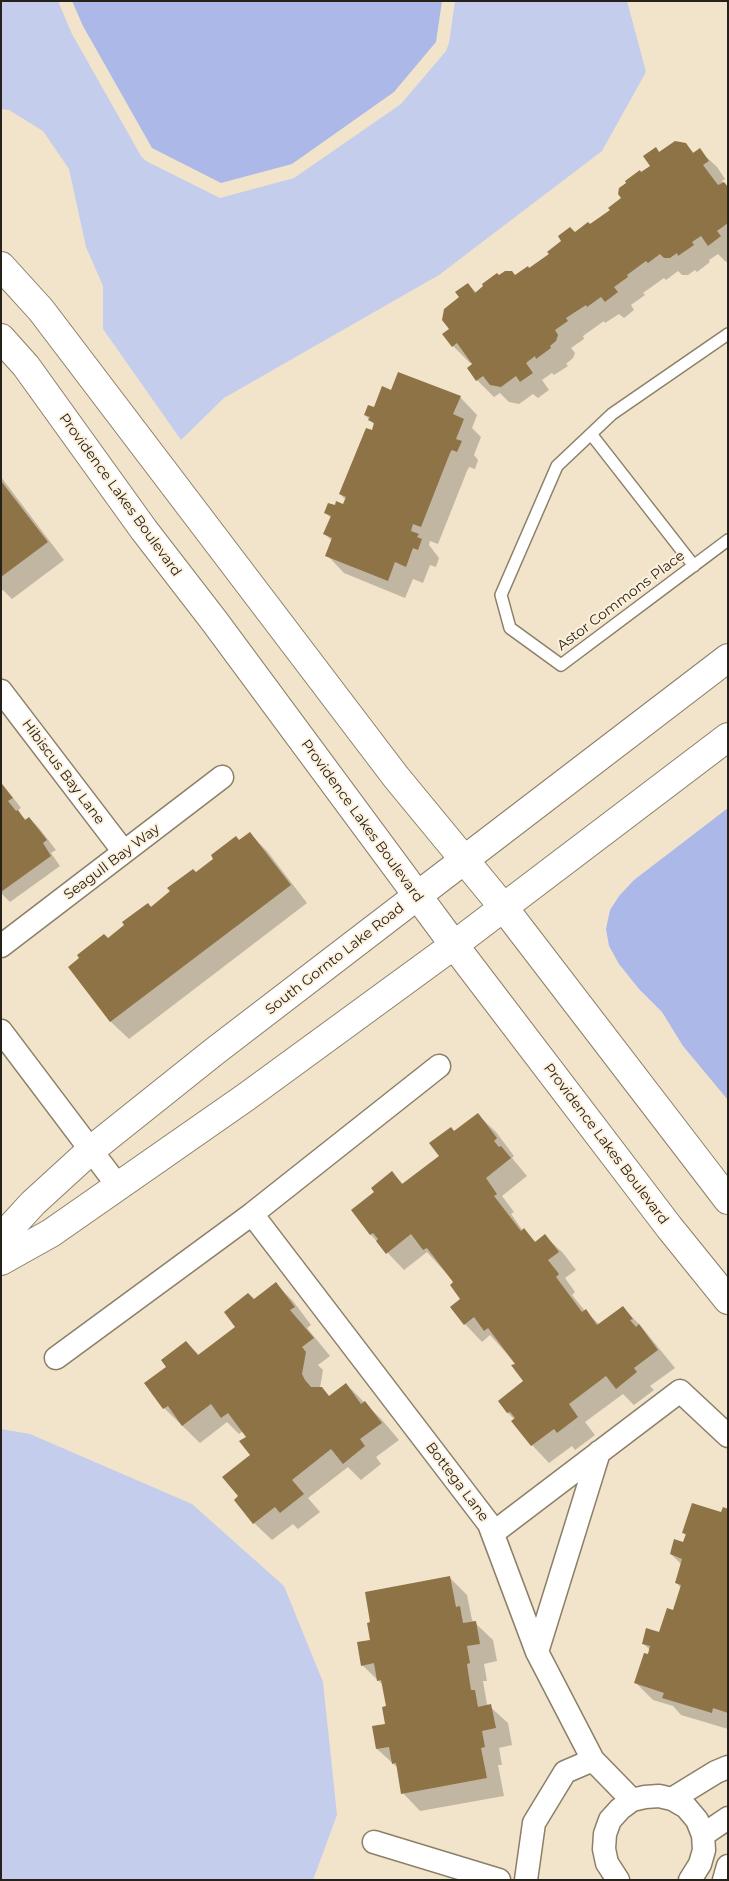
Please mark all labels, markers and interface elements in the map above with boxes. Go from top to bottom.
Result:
street label: Providence Lakes Boulevard [55,410,185,580]
street label: Astor Commons Place [554,548,688,654]
street label: Hibiscus Bay Lane [18,716,108,828]
street label: Providence Lakes Boulevard [297,736,427,906]
street label: Seagull Bay Way [61,821,163,903]
street label: South Gornto Lake Road [262,900,408,1018]
street label: Providence Lakes Boulevard [540,1060,672,1228]
street label: Bottega Lane [422,1439,492,1525]

